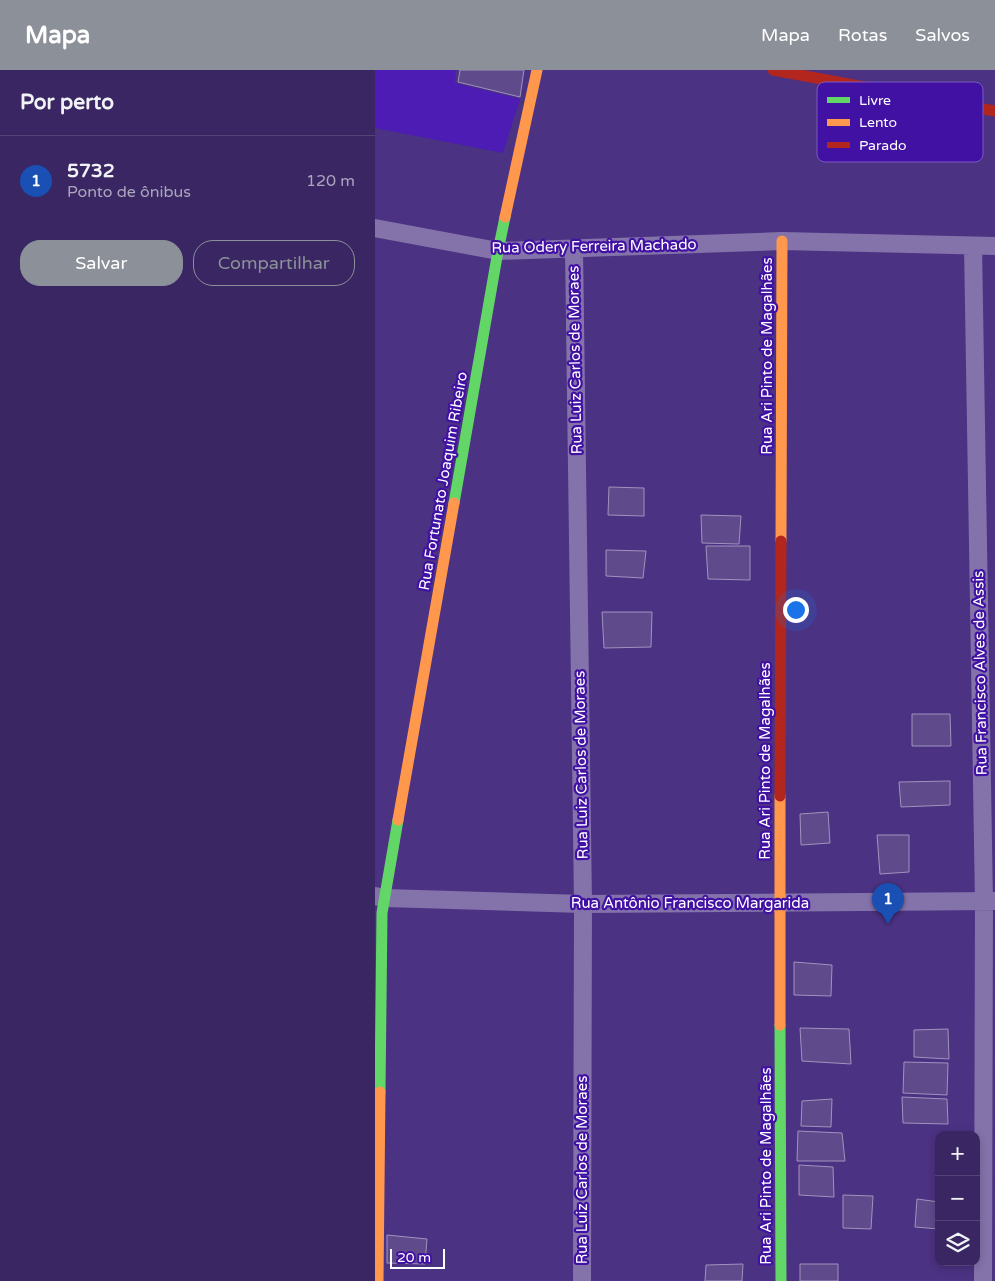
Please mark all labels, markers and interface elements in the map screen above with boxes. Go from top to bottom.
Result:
text: Mapa [25,21,90,50]
text: Mapa [761,24,810,46]
text: Rotas [838,24,887,46]
text: Salvos [915,24,970,46]
legend [817,82,983,162]
text: Por perto [20,90,114,115]
text: Livre [859,92,891,109]
text: Lento [859,114,897,131]
text: Parado [859,137,907,154]
text: 5732 [67,160,115,182]
text: 1 [31,171,41,191]
text: 120 m [306,171,355,191]
text: Ponto de ônibus [67,182,191,202]
street label: Rua Odery Ferreira Machado [491,235,697,257]
button: Salvar [20,240,183,286]
button: Compartilhar [193,240,355,286]
street label: Rua Ari Pinto de Magalhães [758,257,776,455]
street label: Rua Luiz Carlos de Moraes [564,266,586,454]
street label: Rua Fortunato Joaquim Ribeiro [415,370,471,592]
street label: Rua Francisco Alves de Assis [969,570,991,776]
your location [783,597,809,623]
street label: Rua Ari Pinto de Magalhães [756,662,774,860]
street label: Rua Luiz Carlos de Moraes [570,671,592,859]
pin: 1 [872,883,904,924]
street label: Rua Antônio Francisco Margarida [571,894,809,912]
street label: Rua Ari Pinto de Magalhães [757,1067,775,1265]
street label: Rua Luiz Carlos de Moraes [573,1076,591,1264]
map controls [935,1131,980,1266]
button: + [935,1131,980,1176]
button: − [935,1176,980,1221]
button: layers [935,1221,980,1266]
scale bar [390,1246,445,1269]
text: 20 m [397,1249,431,1266]

